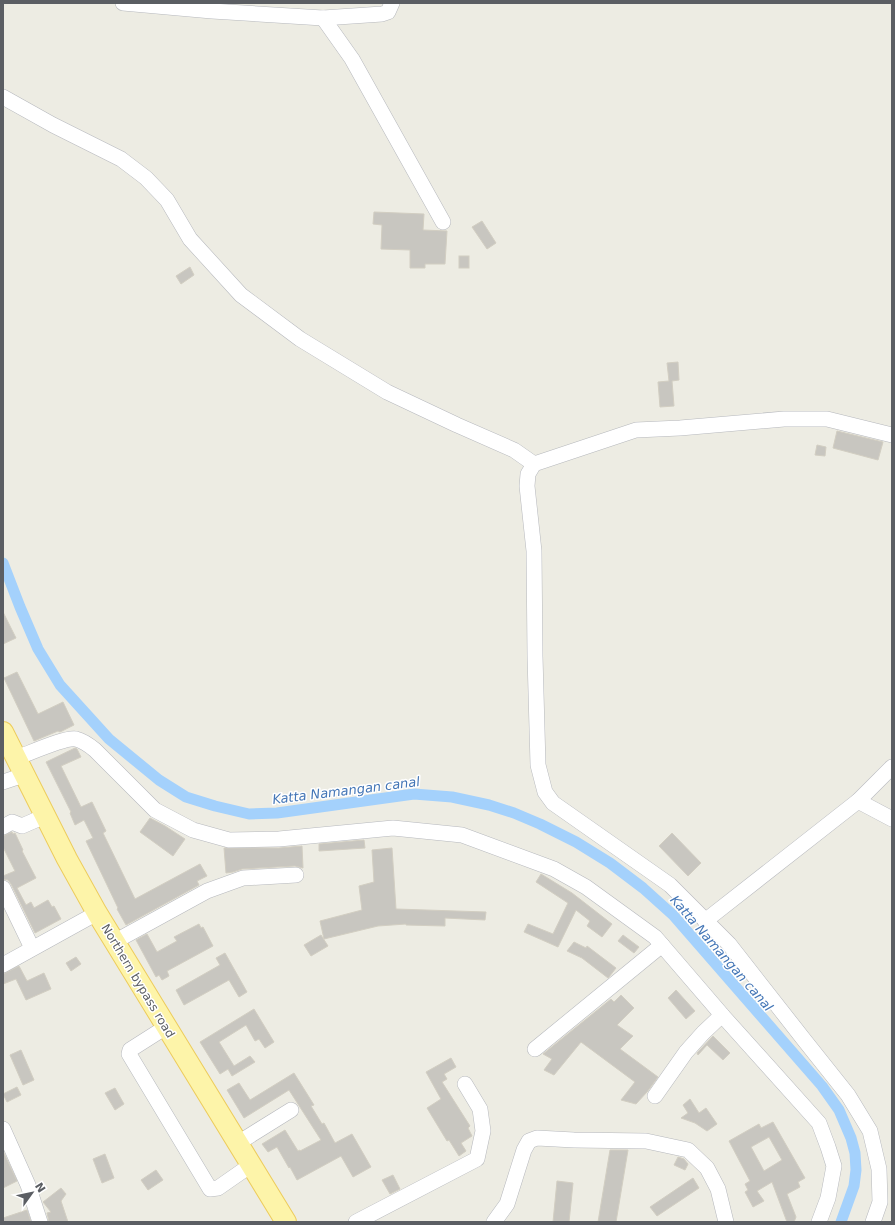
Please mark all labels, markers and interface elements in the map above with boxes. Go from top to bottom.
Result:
water label: Katta Namangan canal [271,774,421,807]
water label: Katta Namangan canal [667,892,776,1015]
street label: Northern bypass road [99,922,177,1040]
north arrow [12,1173,52,1213]
text: N [32,1180,48,1195]

